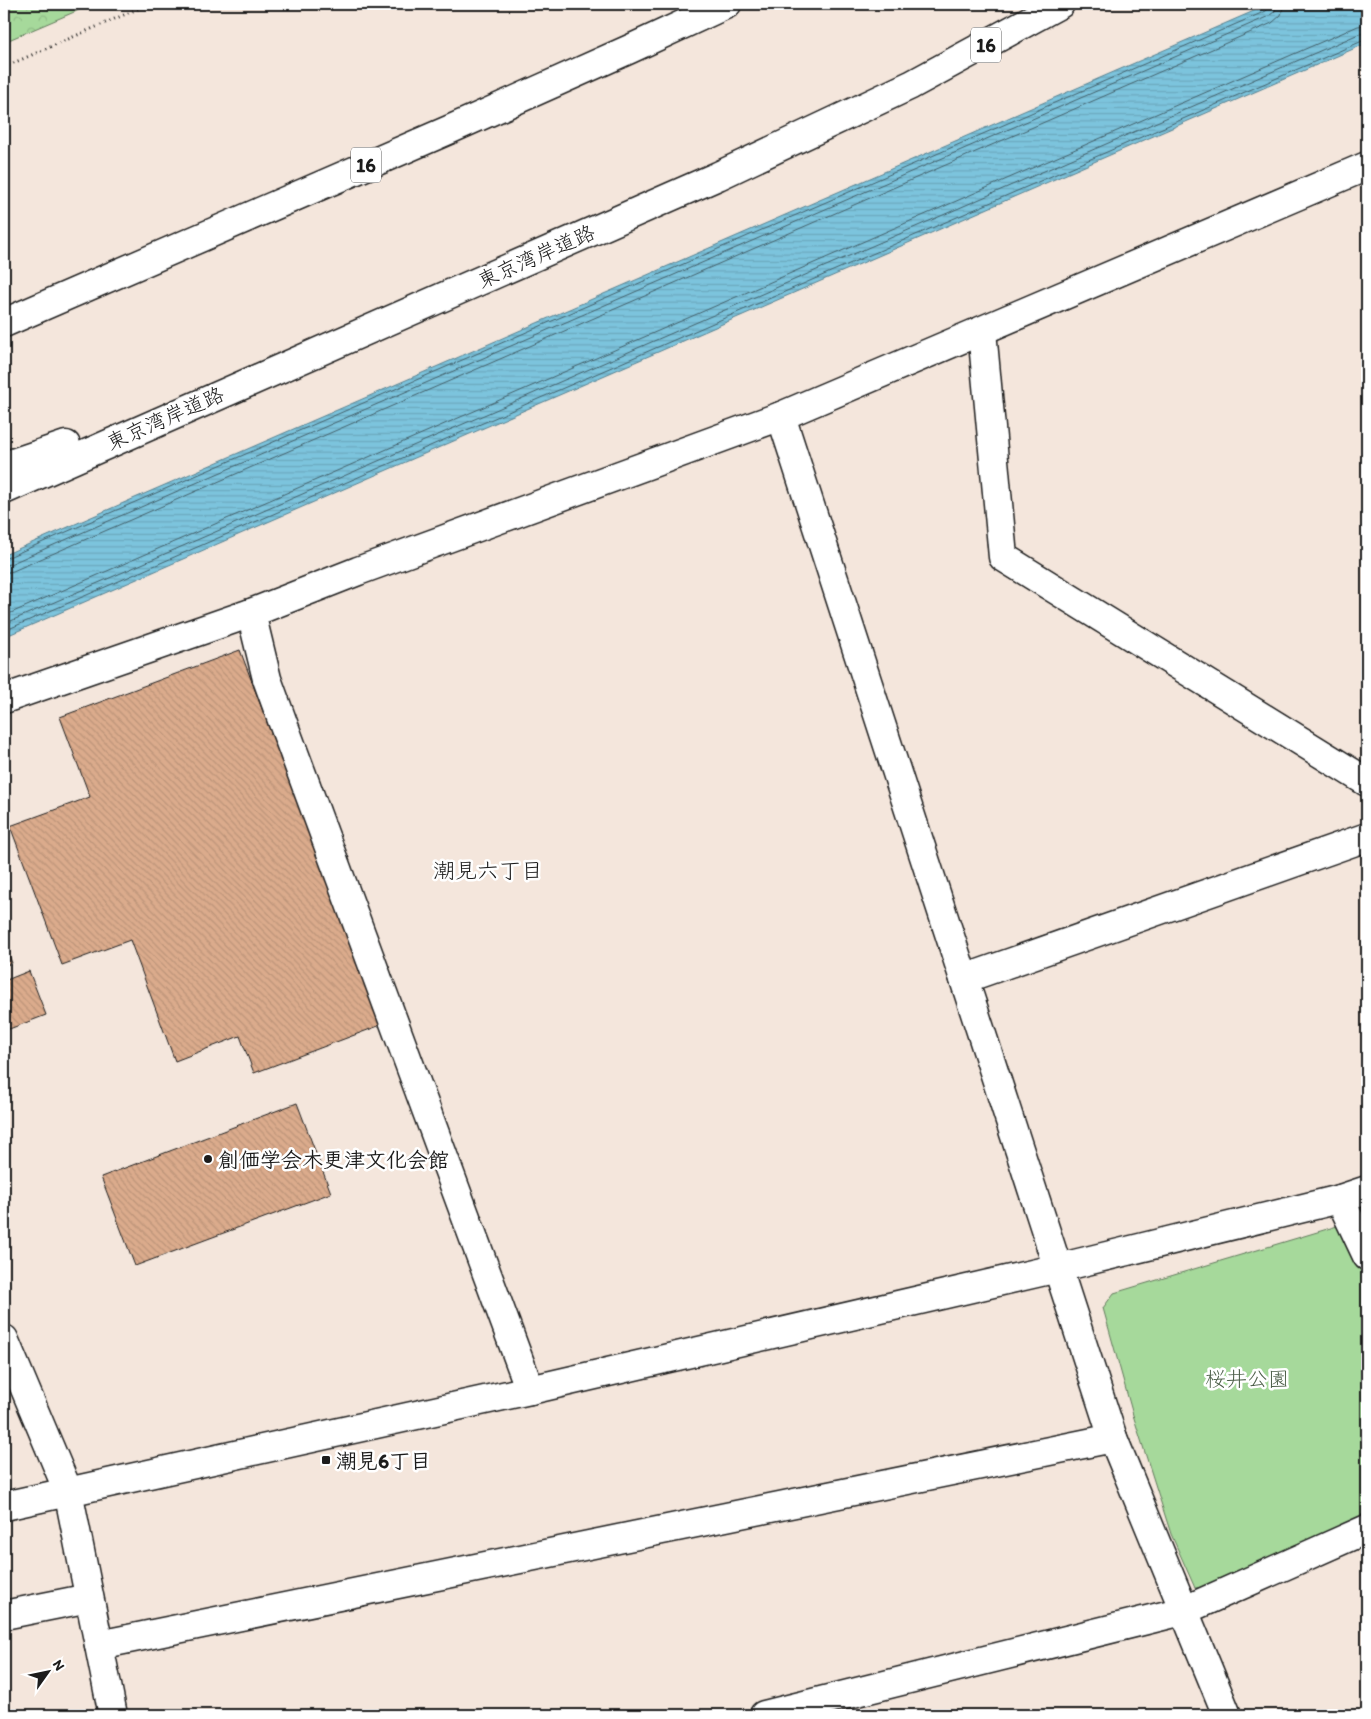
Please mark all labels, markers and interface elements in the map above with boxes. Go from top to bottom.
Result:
road number: 16 [971,28,1001,62]
road number: 16 [351,148,381,182]
street label: 東京湾岸道路 [473,219,599,293]
street label: 東京湾岸道路 [102,381,228,455]
district label: 潮見六丁目 [433,857,543,884]
place label: 創価学会木更津文化会館 [218,1147,449,1172]
marker: 創価学会木更津文化会館 [202,1153,214,1165]
park label: 桜井公園 [1205,1366,1289,1391]
place label: 潮見6丁目 [336,1448,431,1473]
marker: 潮見6丁目 [320,1454,332,1466]
north arrow [22,1646,72,1696]
text: N [49,1657,68,1674]

